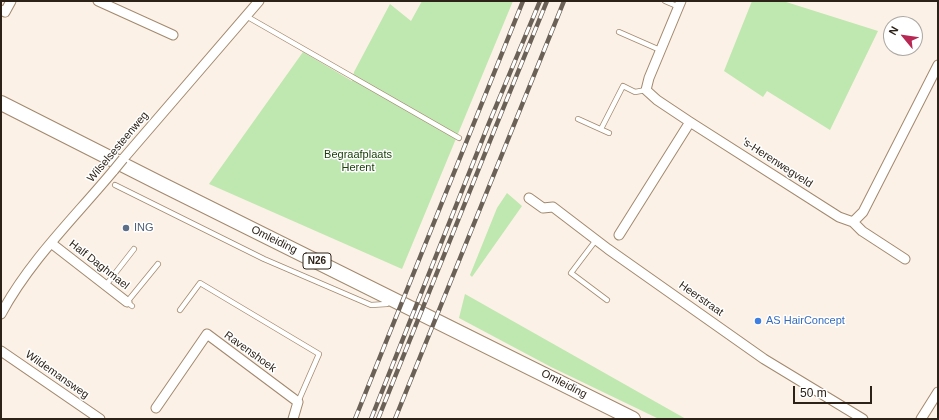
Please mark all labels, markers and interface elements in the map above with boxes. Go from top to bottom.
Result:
north arrow [883,16,923,56]
text: N [886,24,901,37]
street label: Wilselsesteenweg [85,109,151,185]
street label: 's-Herenwegveld [739,135,815,191]
park label: Begraafplaats Herent [324,148,392,174]
place label: ING [134,221,154,235]
marker: ING [121,223,131,233]
street label: Omleiding [249,223,299,257]
street label: Half Daghmael [66,237,132,293]
road number: N26 [303,253,331,269]
street label: Heerstraat [676,279,726,319]
place label: AS HairConcept [766,314,845,328]
marker: AS HairConcept [753,316,763,326]
street label: Ravenshoek [221,329,279,375]
street label: Wildemansweg [23,348,91,402]
street label: Omleiding [539,367,589,401]
scale bar [795,378,874,404]
text: 50 m [800,386,827,400]

